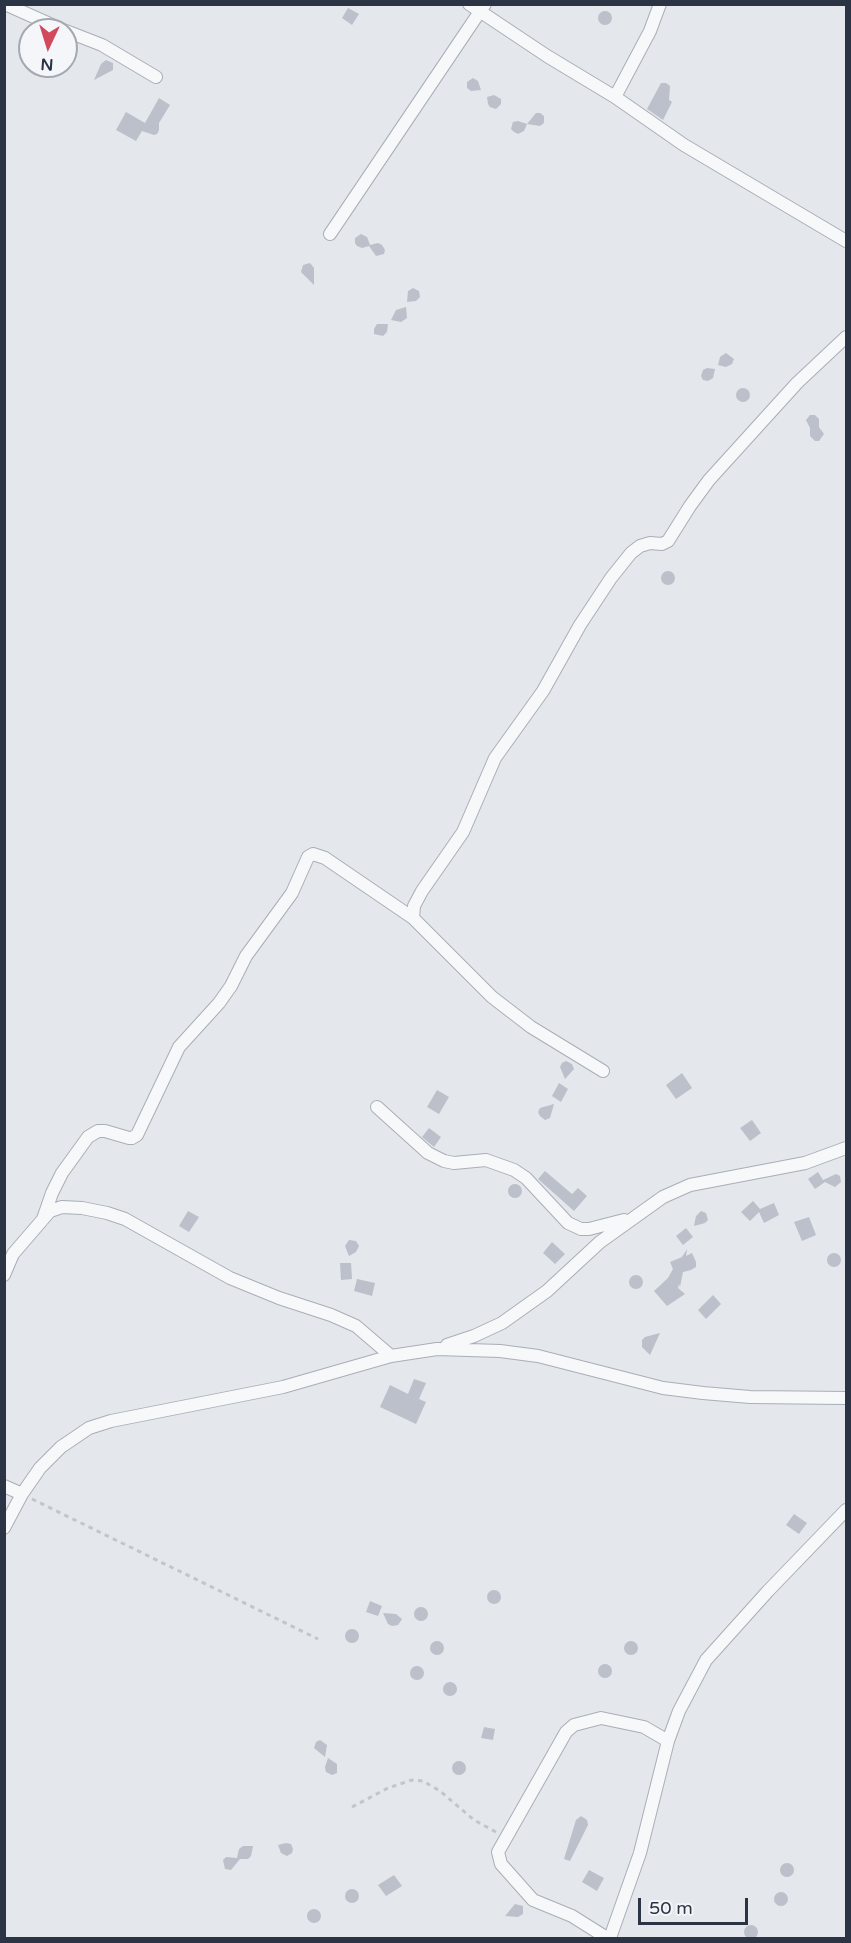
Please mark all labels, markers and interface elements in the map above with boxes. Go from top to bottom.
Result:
north arrow [18,18,78,78]
text: N [40,54,54,74]
scale bar [641,1886,750,1924]
text: 50 m [649,1897,693,1919]

